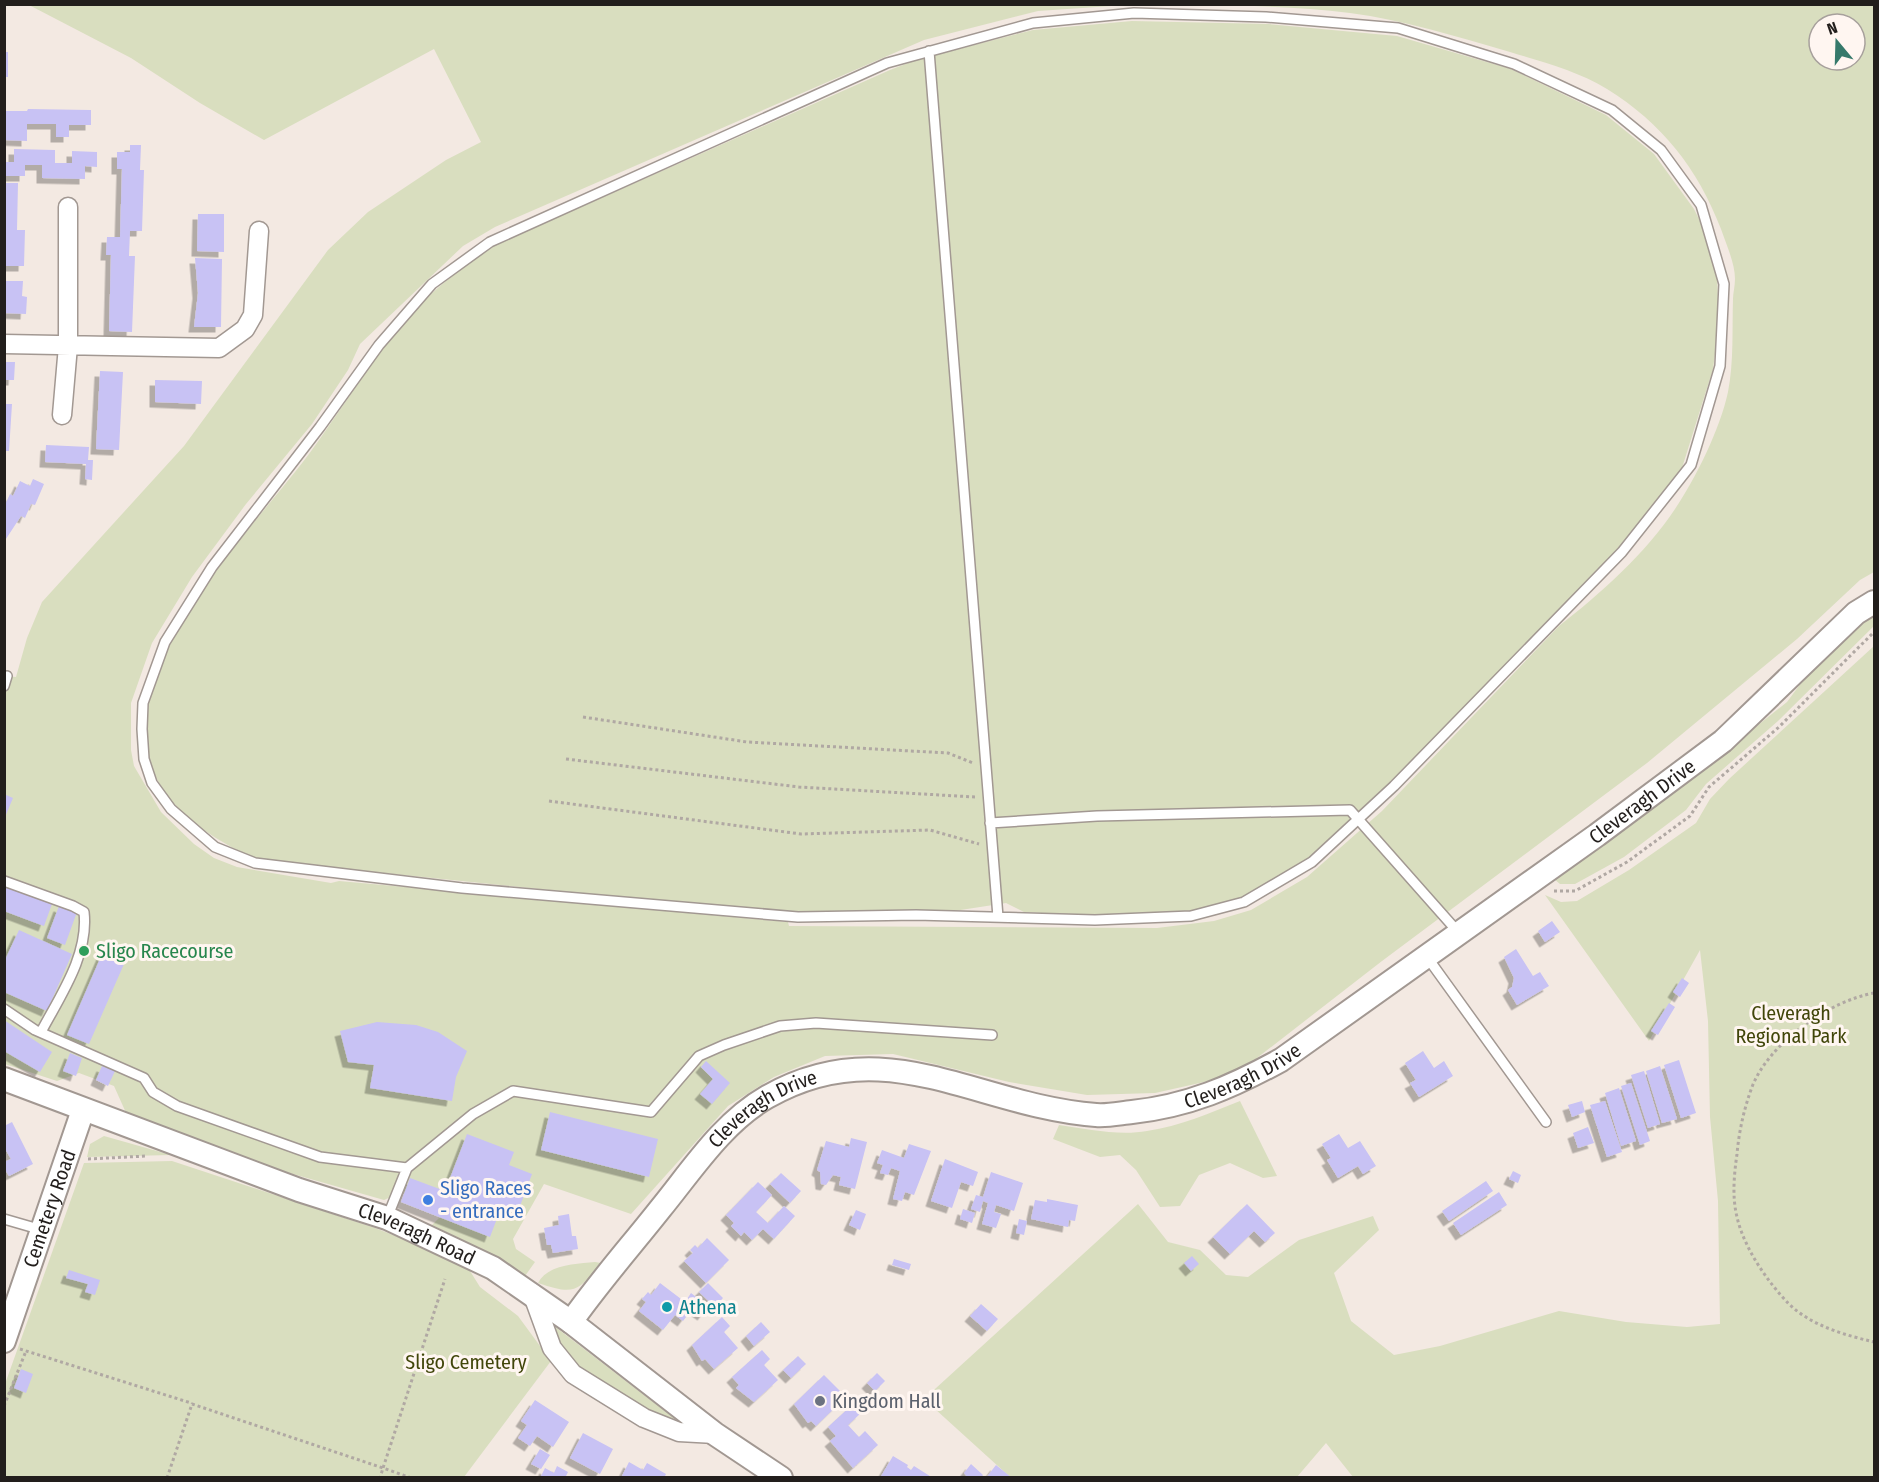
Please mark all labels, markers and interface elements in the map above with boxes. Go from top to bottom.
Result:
north arrow [1807,12,1867,72]
text: N [1825,18,1840,39]
street label: Cleveragh Drive [1584,754,1700,849]
place label: Sligo Racecourse [96,939,233,963]
marker: Sligo Racecourse [77,944,91,958]
park label: Cleveragh Regional Park [1735,1001,1847,1048]
street label: Cleveragh Drive [1181,1038,1305,1113]
street label: Cleveragh Drive [703,1065,820,1152]
street label: Cemetery Road [18,1146,81,1271]
place label: Sligo Races - entrance [440,1176,532,1223]
marker: Sligo Races - entrance [421,1193,435,1207]
street label: Cleveragh Road [355,1198,479,1270]
place label: Athena [679,1295,737,1319]
marker: Athena [660,1300,674,1314]
park label: Sligo Cemetery [405,1350,527,1374]
place label: Kingdom Hall [832,1389,941,1413]
marker: Kingdom Hall [813,1394,827,1408]

